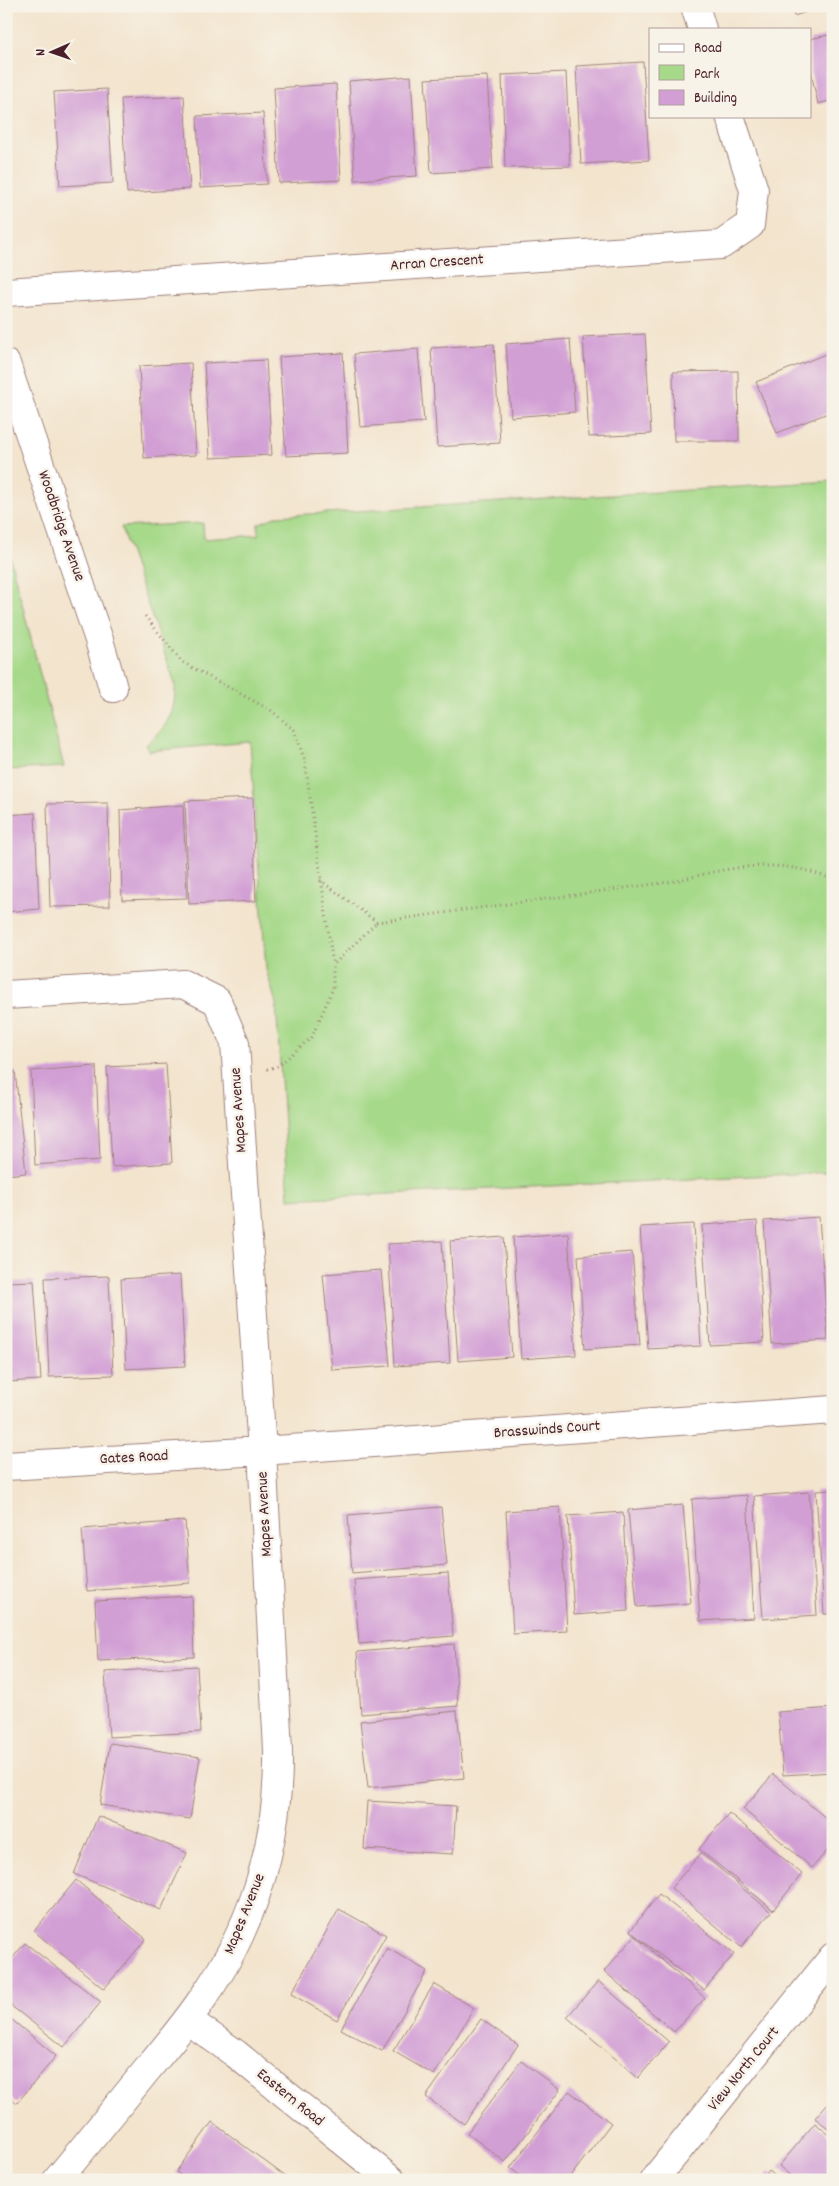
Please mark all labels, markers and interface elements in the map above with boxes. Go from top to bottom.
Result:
north arrow [28,28,78,78]
legend [649,28,812,118]
text: Road [694,38,722,60]
text: N [31,48,51,56]
text: Park [694,64,720,86]
text: Building [694,88,737,110]
street label: Arran Crescent [390,248,485,278]
street label: Woodbridge Avenue [31,468,91,584]
street label: Mapes Avenue [225,1067,253,1153]
street label: Brasswinds Court [493,1415,601,1445]
street label: Gates Road [99,1445,169,1471]
street label: Mapes Avenue [251,1471,279,1557]
street label: Mapes Avenue [218,1870,272,1958]
street label: View North Court [703,2022,785,2116]
street label: Eastern Road [251,2063,329,2133]

